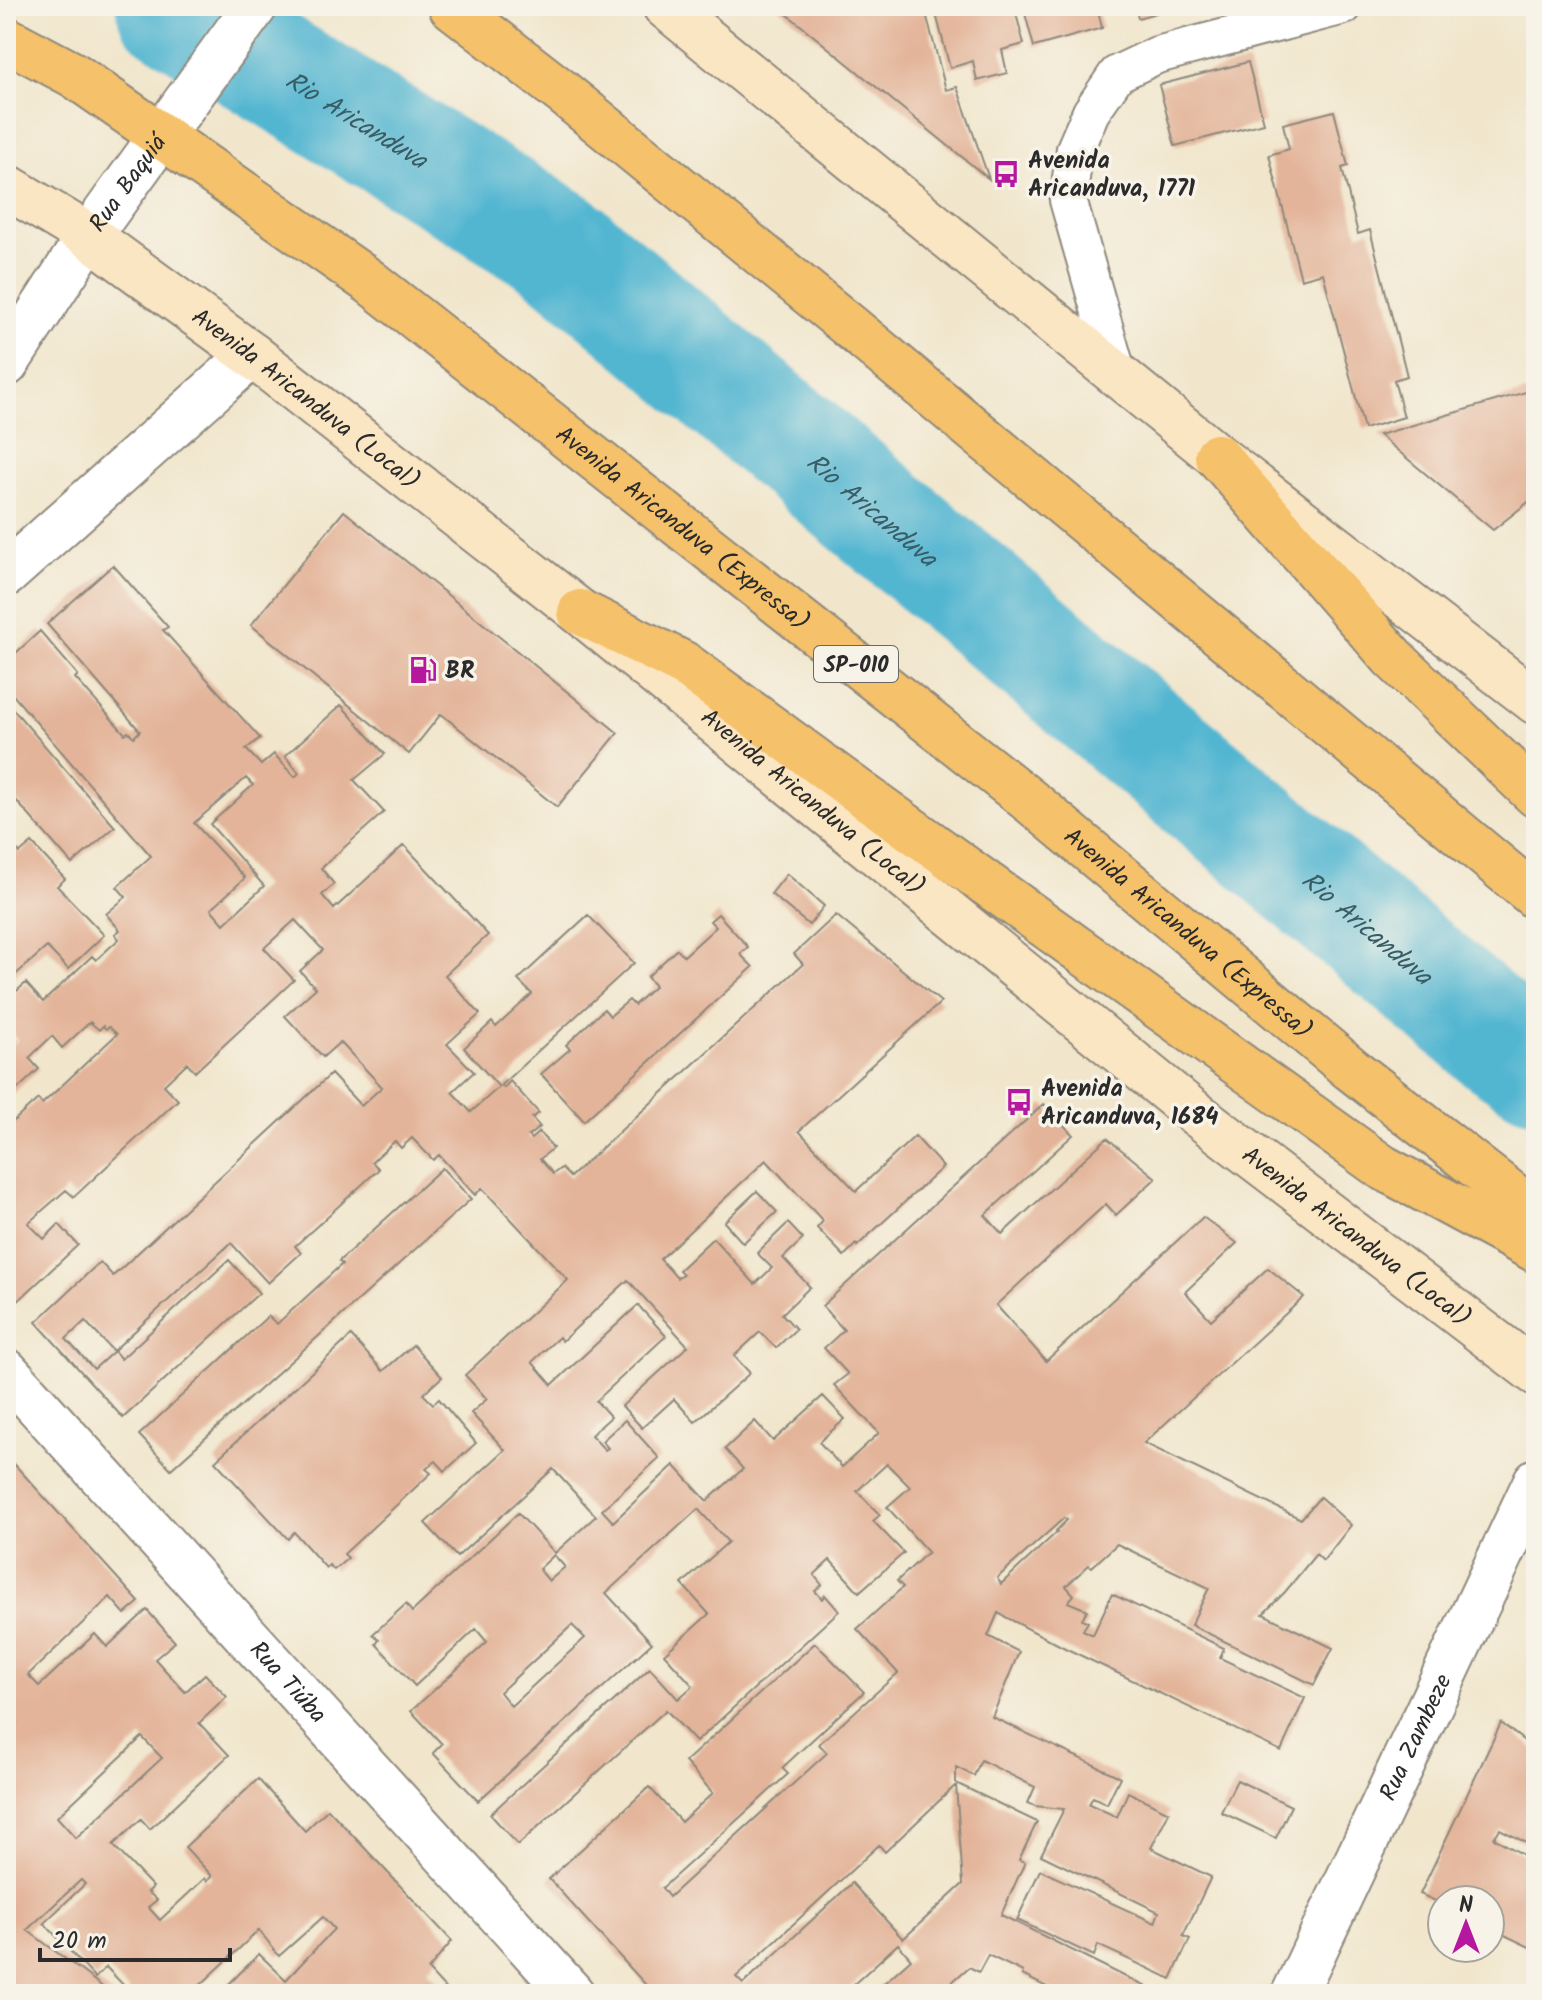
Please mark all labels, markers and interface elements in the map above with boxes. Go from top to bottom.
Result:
water label: Rio Aricanduva [276,61,436,182]
street label: Rua Baquiá [80,124,179,241]
place label: Avenida Aricanduva, 1771 [1028,142,1196,209]
bus stop icon: Avenida Aricanduva, 1771 [991,159,1021,189]
street label: Avenida Aricanduva (Local) [182,299,428,501]
street label: Avenida Aricanduva (Expressa) [546,416,818,642]
water label: Rio Aricanduva [796,443,947,580]
road number: SP-010 [814,646,898,682]
place label: BR [445,652,474,691]
fuel station icon: BR [408,655,438,685]
street label: Avenida Aricanduva (Local) [691,699,933,907]
street label: Avenida Aricanduva (Expressa) [1054,818,1321,1050]
water label: Rio Aricanduva [1291,861,1442,998]
place label: Avenida Aricanduva, 1684 [1041,1070,1218,1137]
bus stop icon: Avenida Aricanduva, 1684 [1004,1087,1034,1117]
street label: Avenida Aricanduva (Local) [1233,1137,1479,1338]
street label: Rua Tiúba [239,1633,336,1733]
street label: Rua Zambeze [1370,1668,1463,1808]
north arrow [1426,1884,1506,1964]
text: N [1459,1889,1473,1924]
scale bar [40,1912,230,1962]
text: 20 m [52,1922,107,1961]

